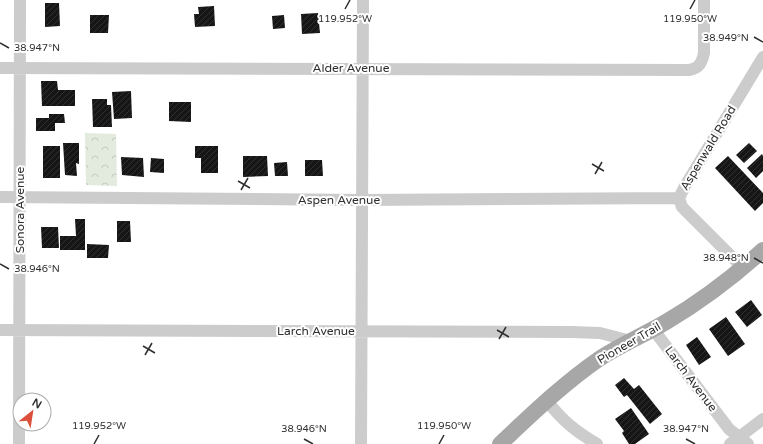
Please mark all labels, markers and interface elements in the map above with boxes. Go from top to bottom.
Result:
text: 119.952°W [318,13,372,25]
text: 119.950°W [663,13,717,25]
text: 38.949°N [703,32,749,44]
text: 38.947°N [14,42,60,54]
street label: Alder Avenue [313,61,390,75]
street label: Aspenwald Road [677,103,739,193]
street label: Sonora Avenue [13,166,27,253]
street label: Aspen Avenue [298,193,380,207]
text: 38.948°N [703,252,749,264]
text: 38.946°N [14,263,60,275]
street label: Pioneer Trail [595,319,663,367]
street label: Larch Avenue [277,324,355,338]
street label: Larch Avenue [662,344,720,414]
north arrow [12,392,52,432]
text: N [30,396,44,412]
text: 119.952°W [72,420,126,432]
text: 119.950°W [417,420,471,432]
text: 38.946°N [281,423,327,435]
text: 38.947°N [663,423,709,435]

